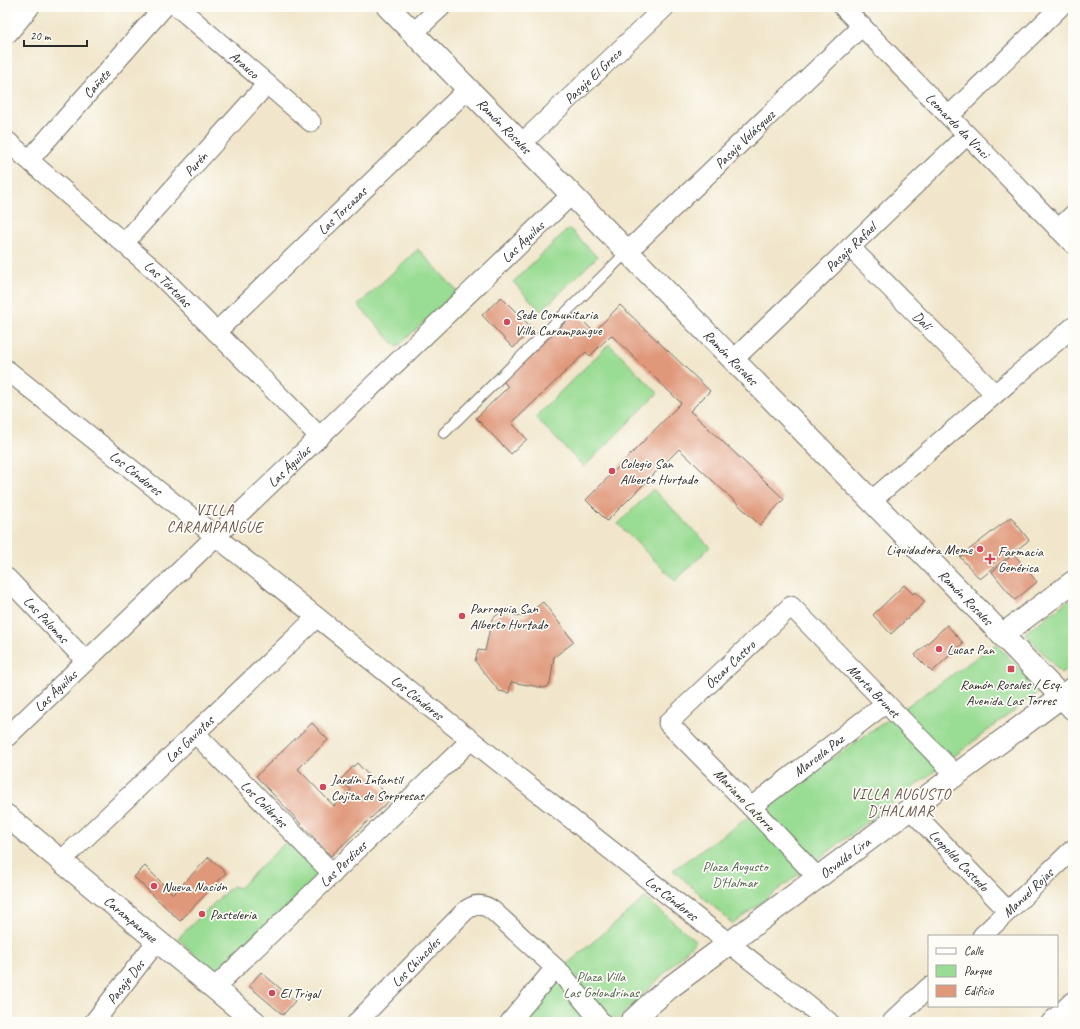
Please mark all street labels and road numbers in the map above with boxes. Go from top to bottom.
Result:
street label: Pasaje El Greco [561,43,626,107]
street label: Arauco [227,47,263,82]
street label: Cañete [79,65,115,101]
street label: Leonardo da Vinci [922,89,995,163]
street label: Ramón Rosales [473,95,536,158]
street label: Pasaje Velásquez [711,105,779,172]
street label: Purén [180,147,211,179]
street label: Las Torcazas [314,182,371,238]
street label: Las Águilas [498,216,548,266]
street label: Pasaje Rafael [822,217,881,275]
street label: Las Tórtolas [141,257,196,311]
street label: Dalí [910,308,938,336]
street label: Ramón Rosales [700,326,762,389]
street label: Las Águilas [264,441,315,491]
street label: Los Cóndores [106,447,166,500]
street label: Ramón Rosales [935,566,997,629]
street label: Las Palomas [20,593,73,647]
street label: Óscar Castro [701,636,759,692]
street label: Marta Brunet [844,661,905,722]
street label: Las Águilas [30,665,81,715]
street label: Los Cóndores [388,671,448,724]
street label: Las Gaviotas [161,711,218,766]
street label: Marcela Paz [790,730,848,780]
street label: Mariano Latorre [710,765,779,836]
street label: Los Colibríes [238,777,292,832]
street label: Leopoldo Castedo [926,826,993,895]
street label: Osvaldo Lira [816,833,874,882]
street label: Las Perdices [316,836,371,890]
street label: Manuel Rojas [999,863,1057,921]
street label: Los Cóndores [642,872,702,925]
street label: Carampangue [101,892,162,947]
street label: Los Chincoles [388,932,444,990]
street label: Pasaje Dos [103,955,149,1007]

